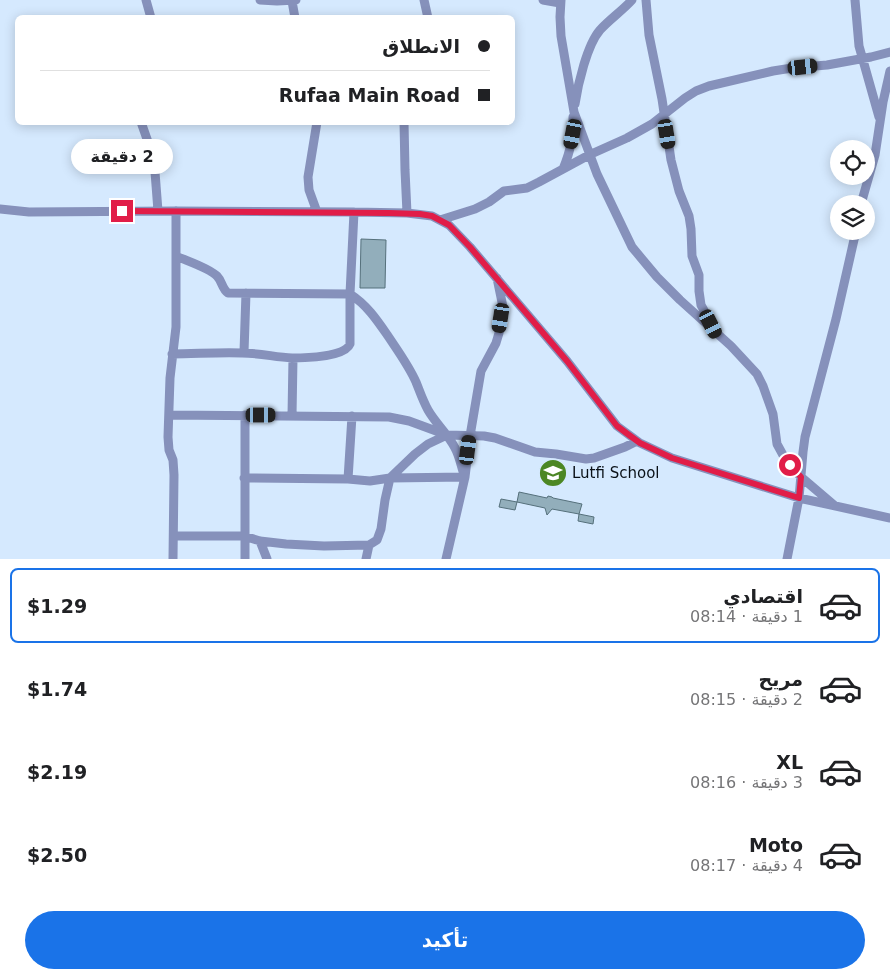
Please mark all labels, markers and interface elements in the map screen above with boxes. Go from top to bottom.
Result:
text: الانطلاق [382,35,460,57]
car [787,58,818,76]
text: Rufaa Main Road [279,84,460,106]
car [562,118,583,150]
car [657,118,676,150]
callout: 2 دقيقة [71,138,173,174]
map controls [830,140,875,240]
button: locate [830,140,875,185]
text: 2 دقيقة [90,147,154,166]
button: layers [830,195,875,240]
route end [111,200,133,222]
car [491,302,510,334]
car [697,307,724,341]
car [246,408,276,423]
car [458,434,477,466]
route start [779,454,801,476]
school or university icon: Lutfi School [538,458,568,488]
place label: Lutfi School [572,464,660,482]
icon: car [818,583,863,628]
text: اقتصادي [723,585,803,607]
text: $1.29 [27,595,87,617]
text: 1 دقيقة · 08:14 [690,607,803,626]
icon: car [818,666,863,711]
text: مريح [759,668,803,690]
text: $1.74 [27,678,87,700]
text: 2 دقيقة · 08:15 [690,690,803,709]
icon: car [818,749,863,794]
text: XL [776,751,803,773]
text: $2.19 [27,761,87,783]
text: 3 دقيقة · 08:16 [690,773,803,792]
icon: car [818,832,863,877]
text: Moto [749,834,803,856]
text: $2.50 [27,844,87,866]
text: 4 دقيقة · 08:17 [690,856,803,875]
button: تأكيد [25,911,865,969]

